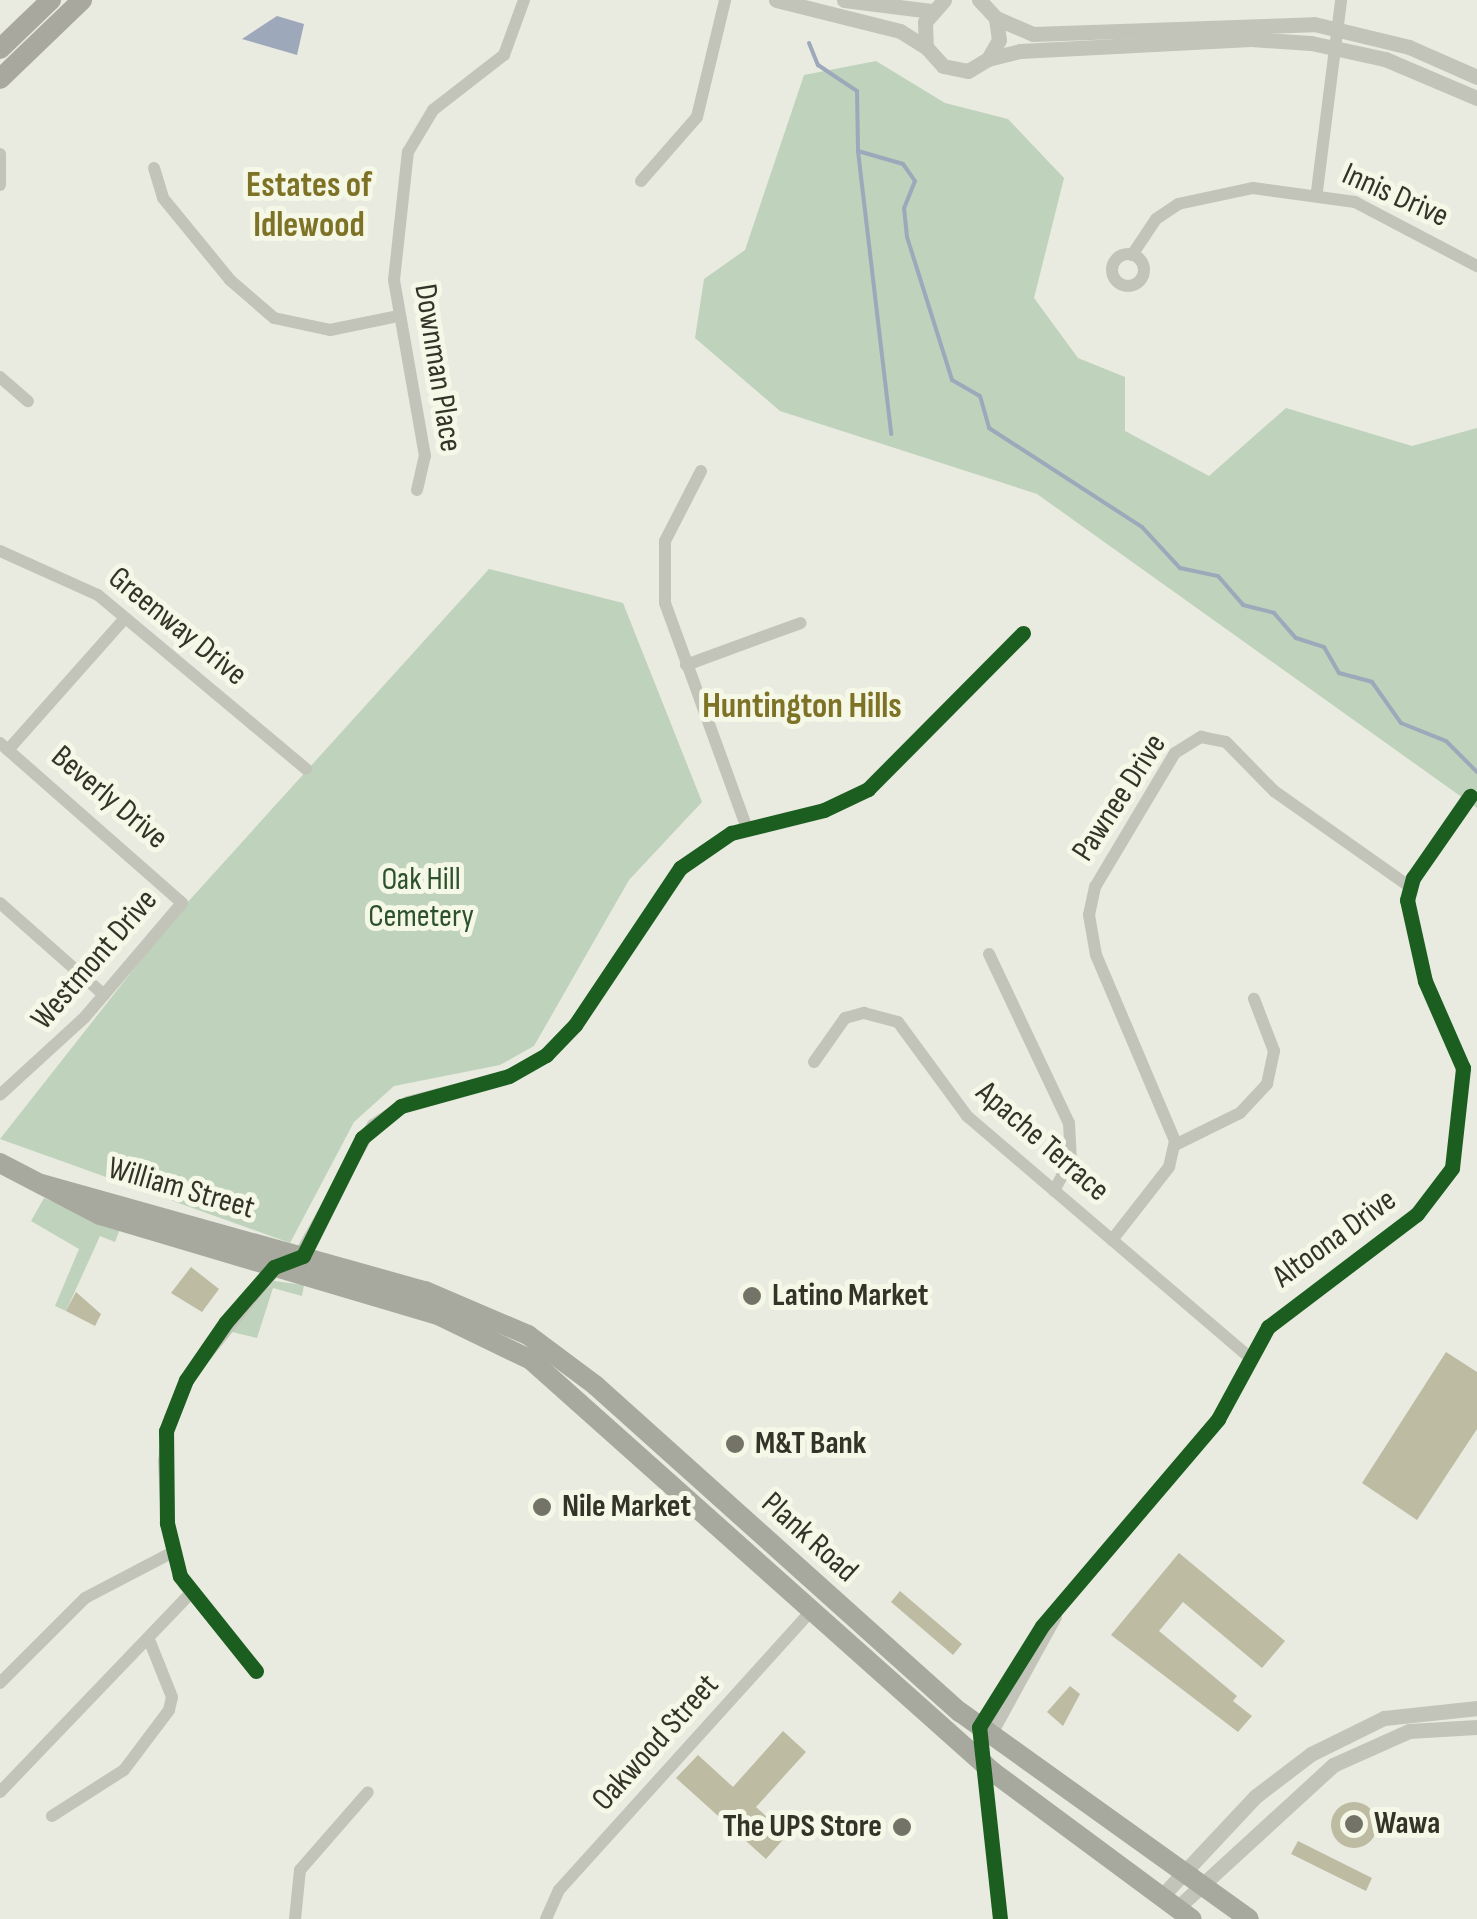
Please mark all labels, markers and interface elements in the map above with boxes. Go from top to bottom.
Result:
street label: Innis Drive [1336,156,1454,236]
district label: Estates of Idlewood [246,165,372,247]
street label: Downman Place [405,281,469,455]
street label: Greenway Drive [100,560,254,694]
district label: Huntington Hills [702,686,902,728]
street label: Pawnee Drive [1065,727,1175,869]
street label: Beverly Drive [43,738,175,858]
park label: Oak Hill Cemetery [368,862,474,937]
street label: Westmont Drive [24,882,166,1038]
street label: Apache Terrace [968,1074,1116,1210]
street label: William Street [103,1150,259,1228]
street label: Altoona Drive [1266,1181,1404,1297]
place label: Latino Market [772,1277,928,1315]
marker: Latino Market [741,1285,763,1307]
place label: M&T Bank [755,1425,866,1463]
marker: M&T Bank [724,1433,746,1455]
street label: Plank Road [753,1485,865,1591]
place label: Nile Market [562,1488,691,1526]
marker: Nile Market [531,1496,553,1518]
street label: Oakwood Street [585,1667,727,1819]
place label: Wawa [1374,1805,1440,1843]
place label: The UPS Store [723,1808,882,1846]
marker: Wawa [1343,1813,1365,1835]
marker: The UPS Store [891,1816,913,1838]

